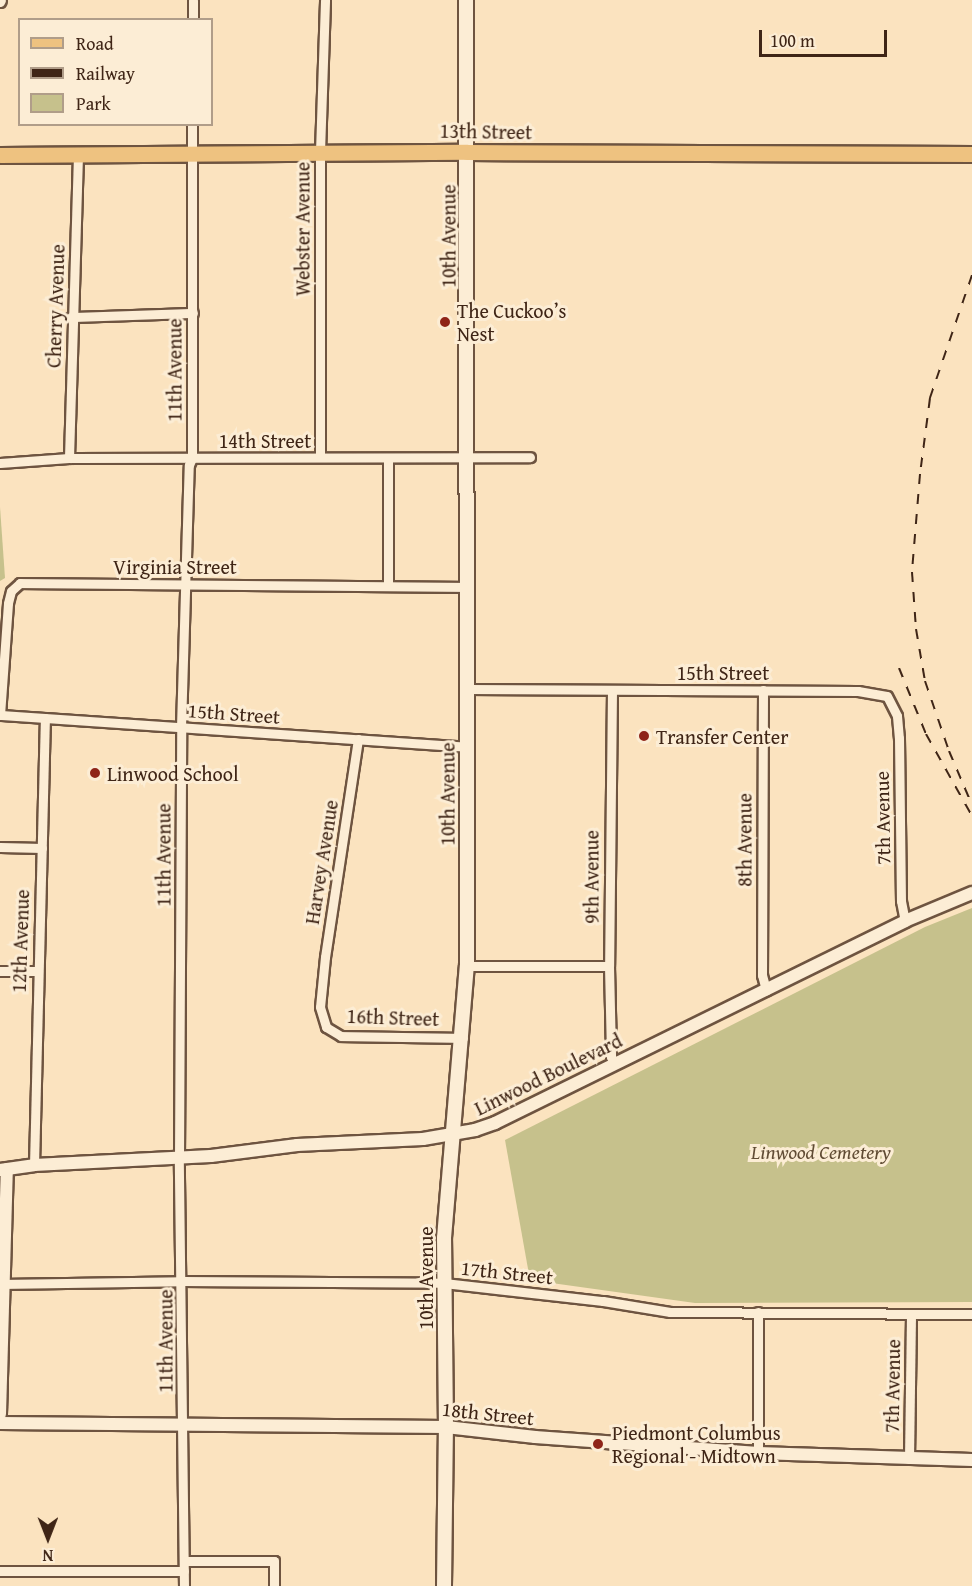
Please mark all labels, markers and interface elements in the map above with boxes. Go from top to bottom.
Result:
legend [18,18,213,126]
scale bar [762,18,890,56]
text: 100 m [770,27,815,54]
text: Road [76,30,114,57]
text: Railway [76,60,135,87]
text: Park [76,90,111,117]
street label: 13th Street [440,118,532,144]
street label: Webster Avenue [290,162,314,296]
street label: 10th Avenue [436,184,460,288]
street label: Cherry Avenue [41,244,69,368]
place label: The Cuckoo’s Nest [457,298,566,345]
marker: The Cuckoo’s Nest [438,315,452,329]
street label: 11th Avenue [162,318,186,422]
street label: 14th Street [219,428,311,452]
street label: Virginia Street [113,554,237,578]
street label: 15th Street [677,660,769,684]
street label: 15th Street [187,698,281,728]
place label: Transfer Center [656,724,788,748]
marker: Transfer Center [637,729,651,743]
street label: 10th Avenue [435,742,459,846]
place label: Linwood School [107,761,239,785]
marker: Linwood School [88,766,102,780]
street label: 7th Avenue [869,771,895,865]
street label: 8th Avenue [732,793,756,887]
street label: Harvey Avenue [299,798,343,926]
street label: 11th Avenue [151,803,175,907]
street label: 9th Avenue [579,830,603,924]
street label: 12th Avenue [6,889,34,993]
street label: 16th Street [346,1003,440,1031]
street label: Linwood Boulevard [470,1028,626,1120]
park label: Linwood Cemetery [751,1139,891,1163]
street label: 10th Avenue [413,1226,437,1330]
street label: 17th Street [460,1255,554,1289]
street label: 11th Avenue [153,1289,177,1393]
street label: 7th Avenue [879,1339,905,1433]
street label: 18th Street [441,1396,535,1430]
place label: Piedmont Columbus Regional - Midtown [612,1420,781,1467]
marker: Piedmont Columbus Regional - Midtown [589,1435,607,1453]
north arrow [18,1508,78,1568]
text: N [43,1544,53,1568]

